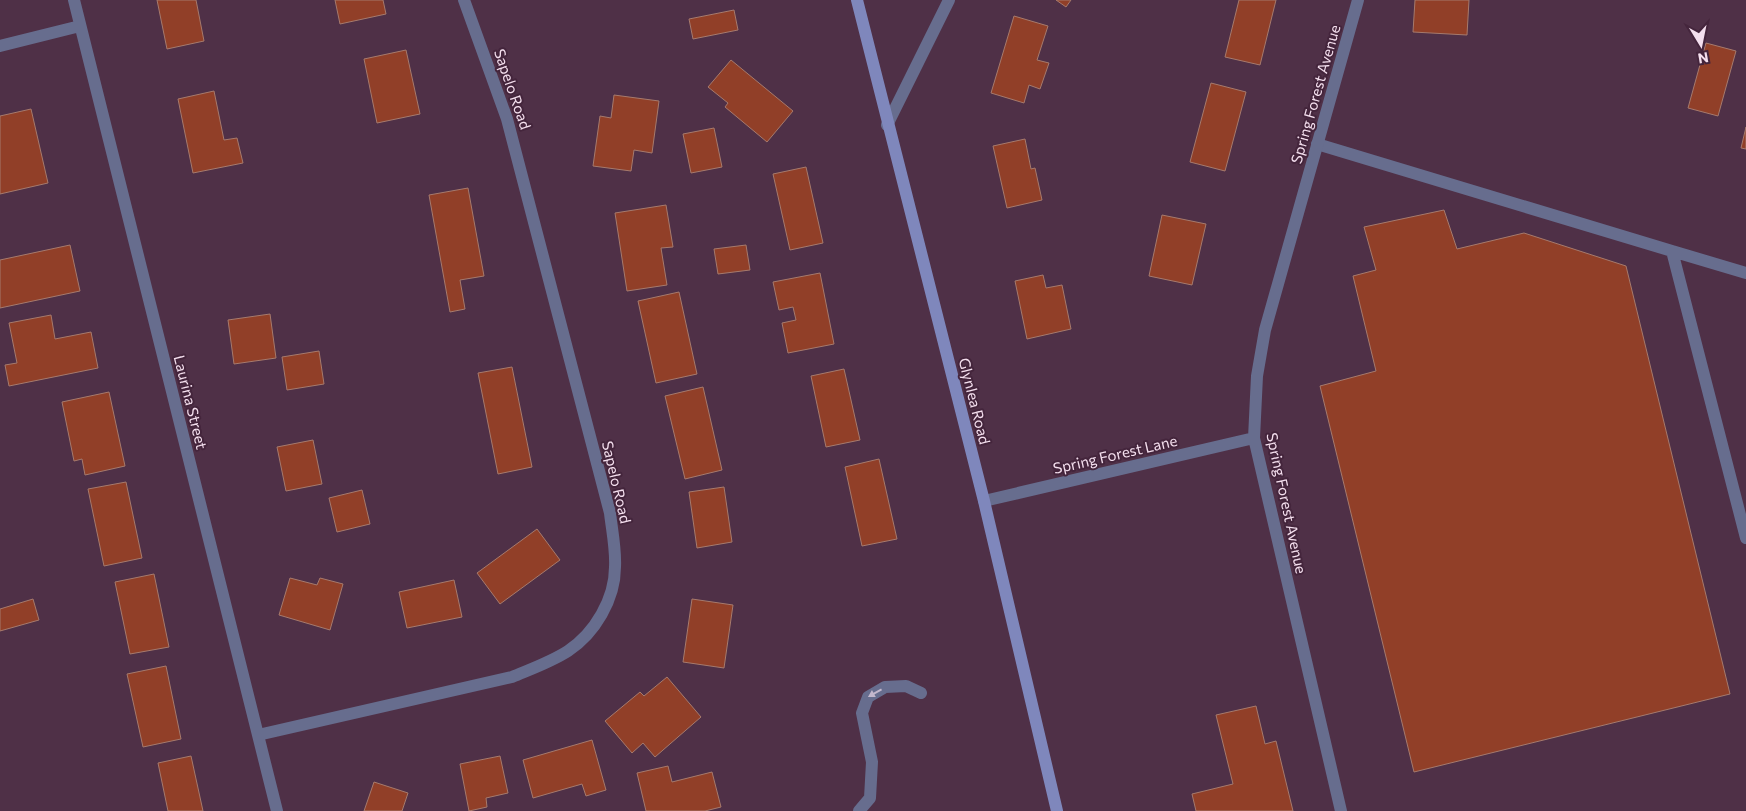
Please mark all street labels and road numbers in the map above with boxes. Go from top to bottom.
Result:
street label: Spring Forest Avenue [1287,22,1343,166]
street label: Sapelo Road [491,46,535,132]
street label: Laurina Street [171,353,211,451]
street label: Glynlea Road [956,356,994,446]
street label: Spring Forest Lane [1051,431,1179,477]
street label: Spring Forest Avenue [1263,431,1311,575]
street label: Sapelo Road [599,439,635,525]

